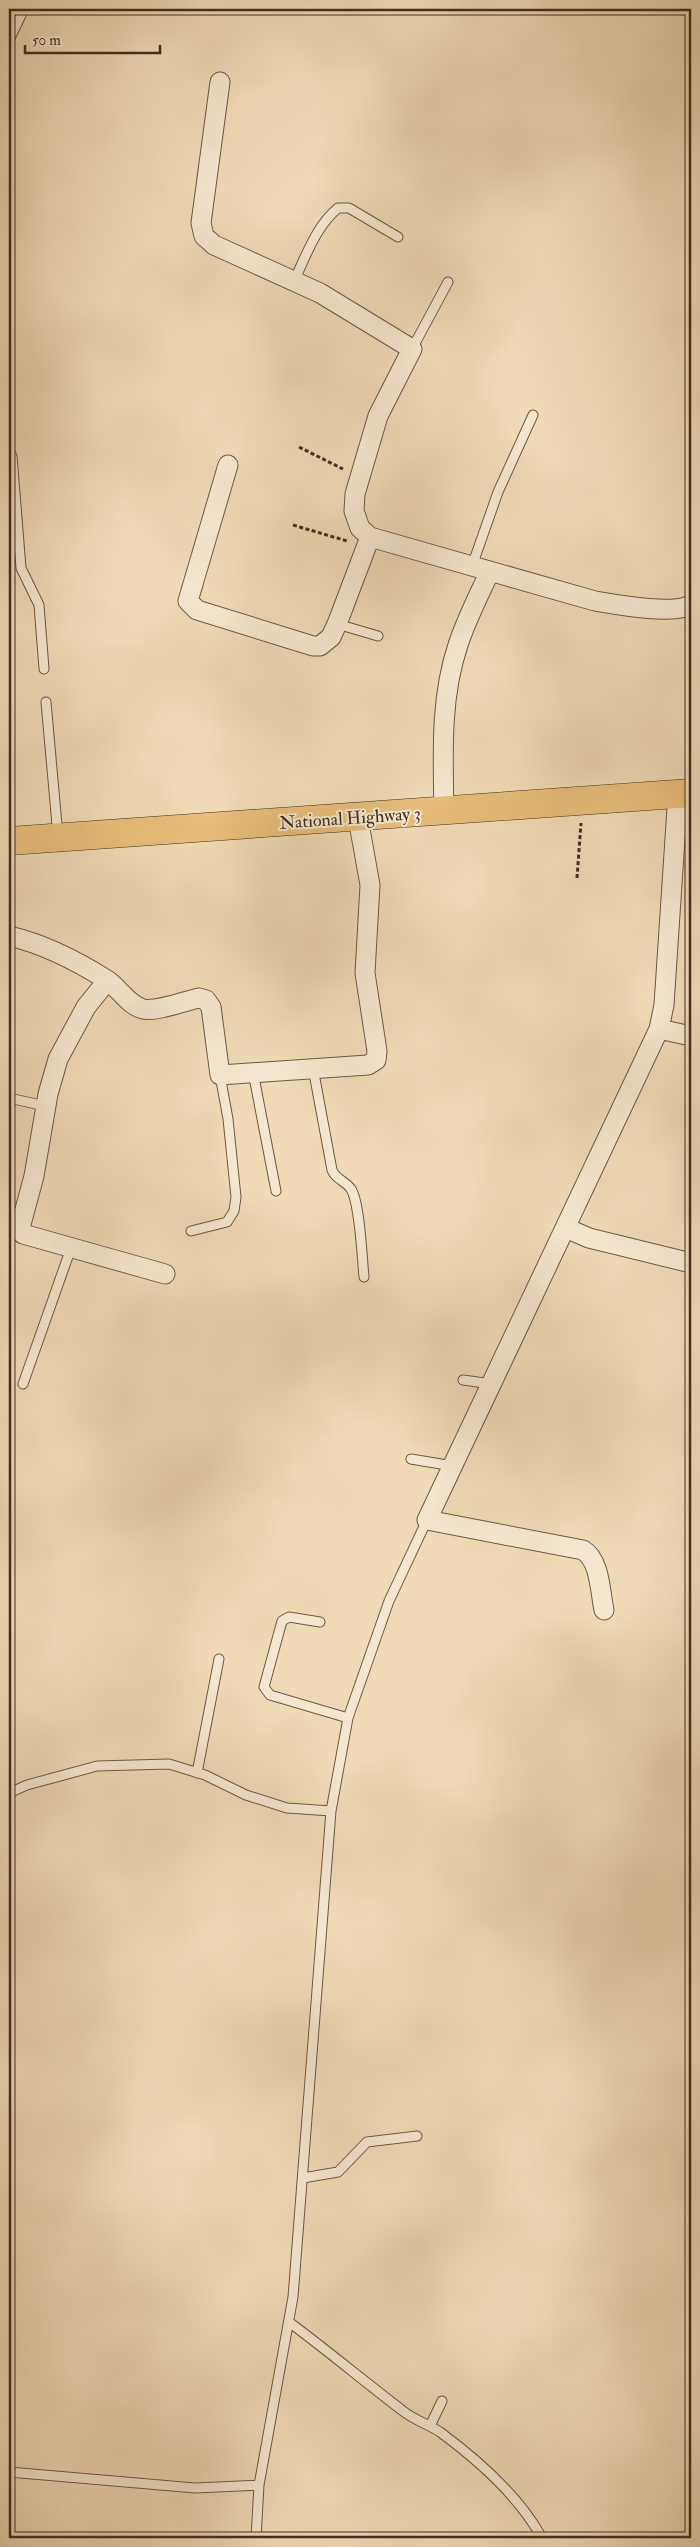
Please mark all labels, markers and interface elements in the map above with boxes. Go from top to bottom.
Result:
scale bar [25,22,160,54]
text: 50 m [32,31,61,50]
street label: National Highway 3 [278,802,422,835]

